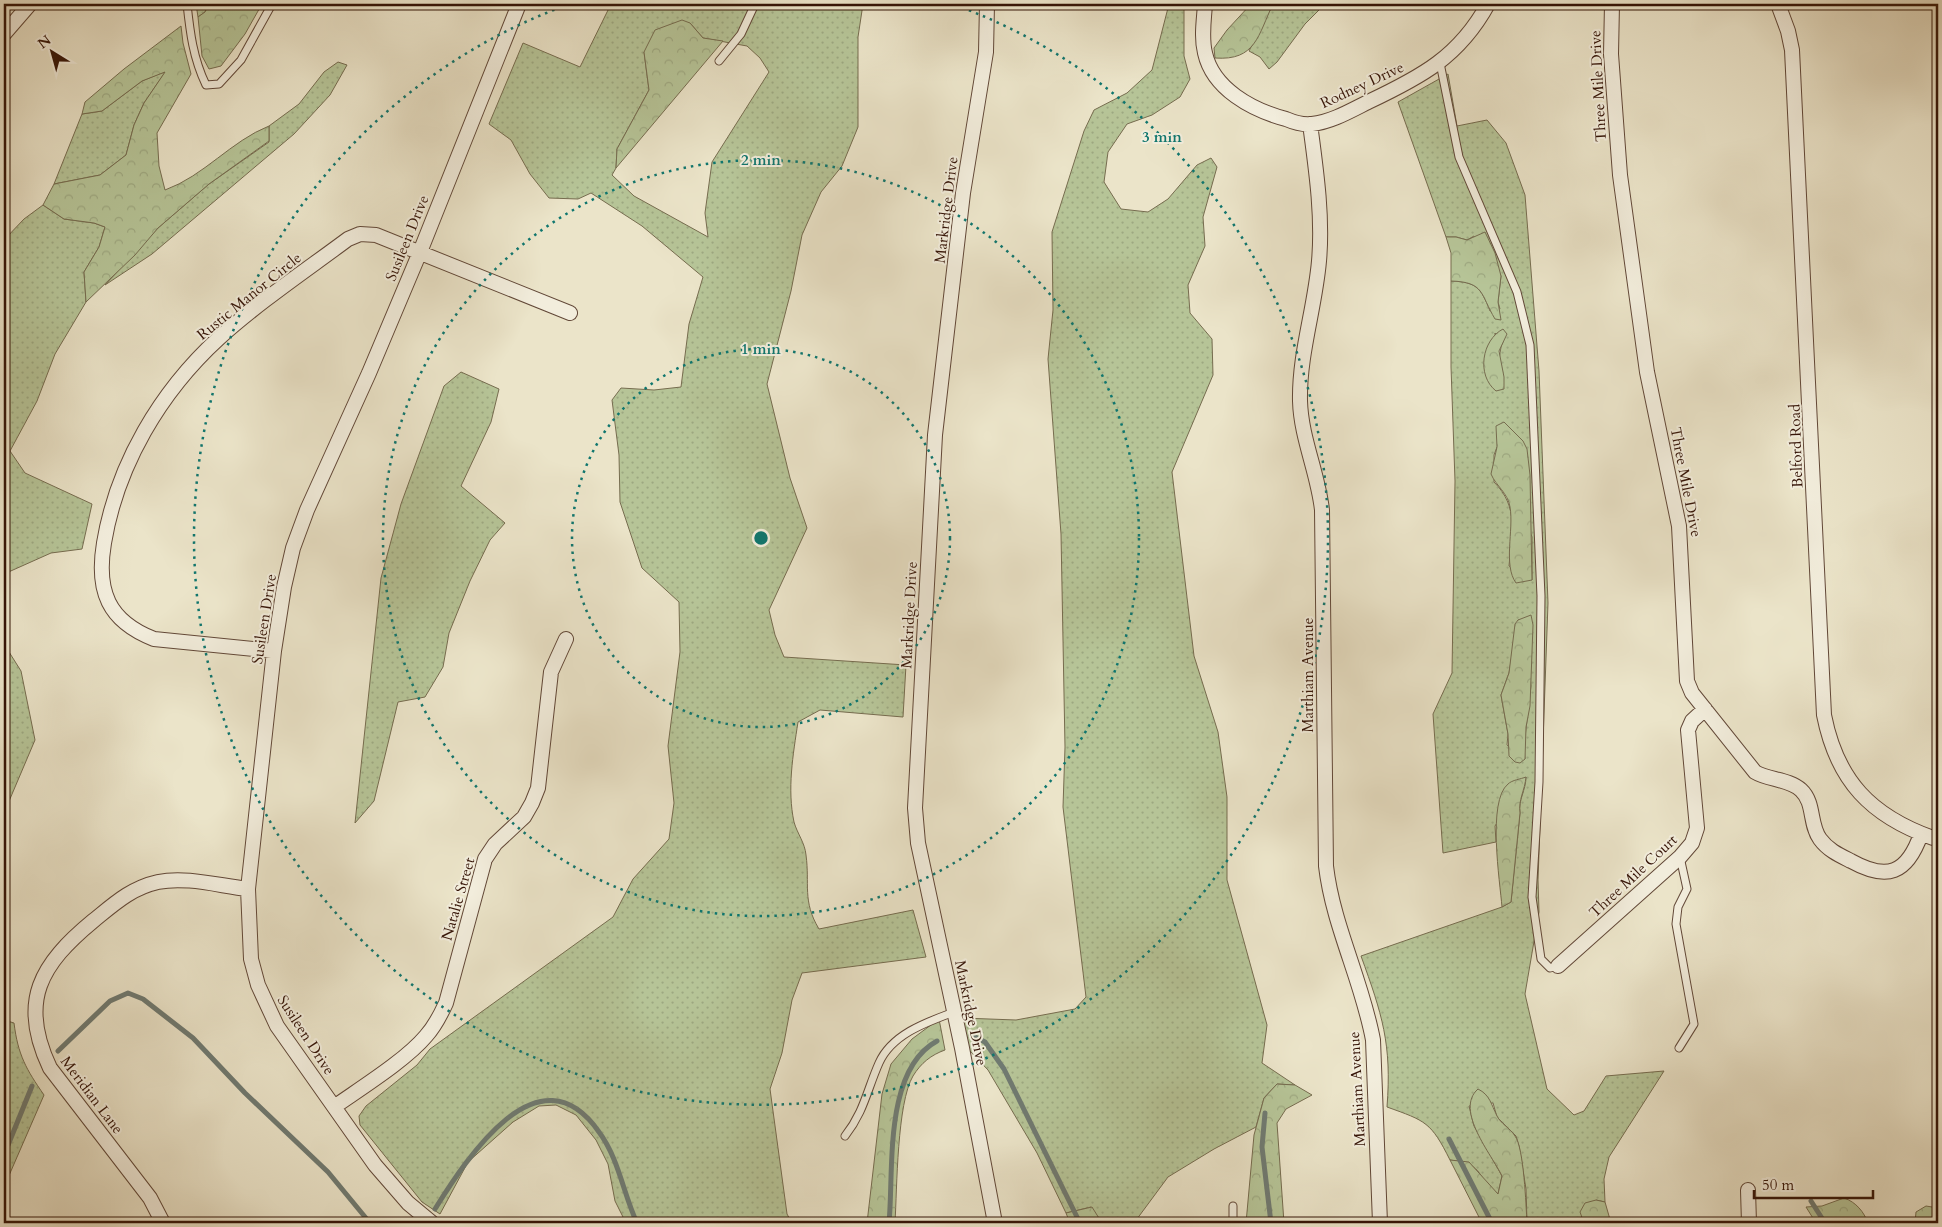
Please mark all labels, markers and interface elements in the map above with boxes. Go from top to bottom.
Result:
north arrow [28,28,78,78]
street label: Three Mile Drive [1585,30,1611,142]
text: N [34,31,55,53]
street label: Rodney Drive [1317,57,1407,113]
text: 3 min [1142,127,1182,147]
text: 2 min [741,150,781,170]
street label: Markridge Drive [930,155,962,264]
street label: Susileen Drive [381,192,433,284]
street label: Rustic Manor Circle [193,248,306,344]
text: 1 min [741,339,781,359]
street label: Belford Road [1785,404,1807,488]
street label: Three Mile Drive [1666,425,1707,539]
centre of rings [752,529,770,547]
street label: Markridge Drive [896,561,922,669]
street label: Susileen Drive [247,572,281,666]
street label: Marthiam Avenue [1298,617,1318,733]
street label: Three Mile Court [1585,830,1681,922]
street label: Natalie Street [437,855,479,943]
street label: Markridge Drive [950,958,992,1068]
street label: Susileen Drive [273,991,339,1079]
street label: Marthiam Avenue [1344,1031,1370,1147]
street label: Meridian Lane [56,1052,128,1138]
scale bar [1754,1167,1873,1199]
text: 50 m [1762,1175,1794,1195]

